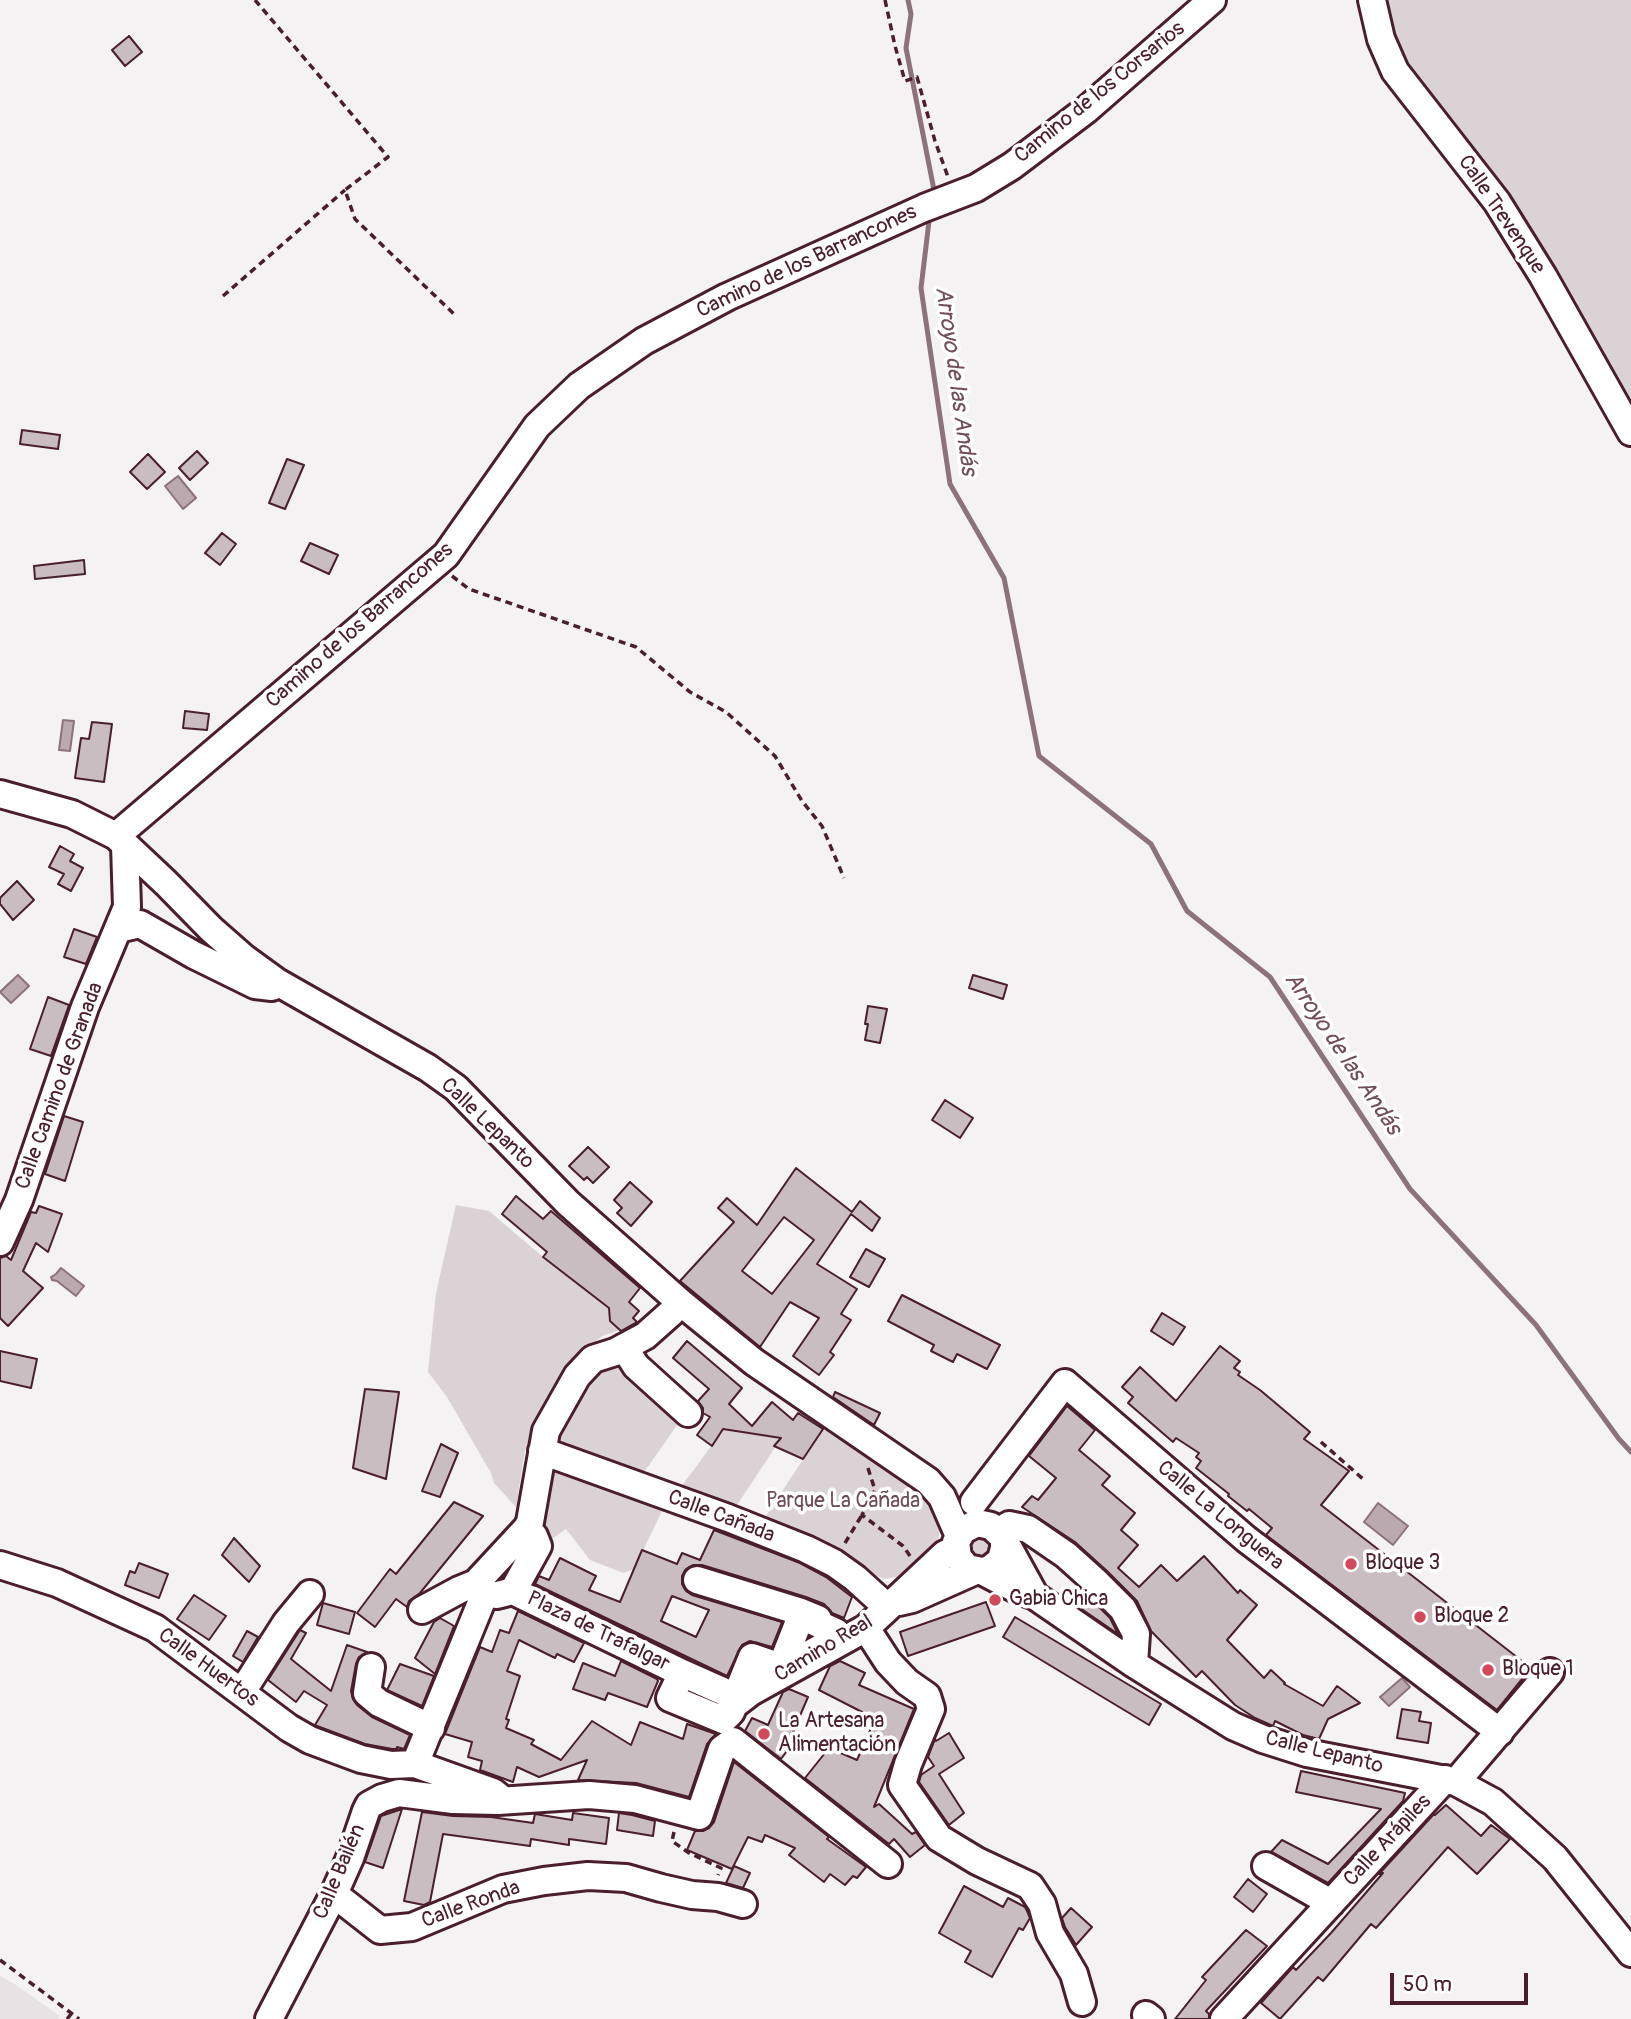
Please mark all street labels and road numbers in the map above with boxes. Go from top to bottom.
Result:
street label: Camino de los Corsarios [1010,17,1190,169]
street label: Calle Trevenque [1452,151,1550,279]
street label: Camino de los Barrancones [693,200,921,324]
street label: Camino de los Barrancones [261,538,459,714]
street label: Calle Camino de Granada [11,979,109,1193]
street label: Calle Lepanto [435,1073,539,1175]
street label: Calle La Longuera [1152,1456,1288,1576]
street label: Calle Cañada [664,1485,778,1549]
street label: Plaza de Trafalgar [523,1587,673,1677]
street label: Camino Real [770,1610,878,1688]
street label: Calle Huertos [153,1623,263,1713]
street label: Calle Lepanto [1263,1726,1385,1780]
street label: Calle Arápiles [1339,1790,1437,1892]
street label: Calle Bailén [309,1821,371,1923]
street label: Calle Ronda [418,1876,524,1934]

